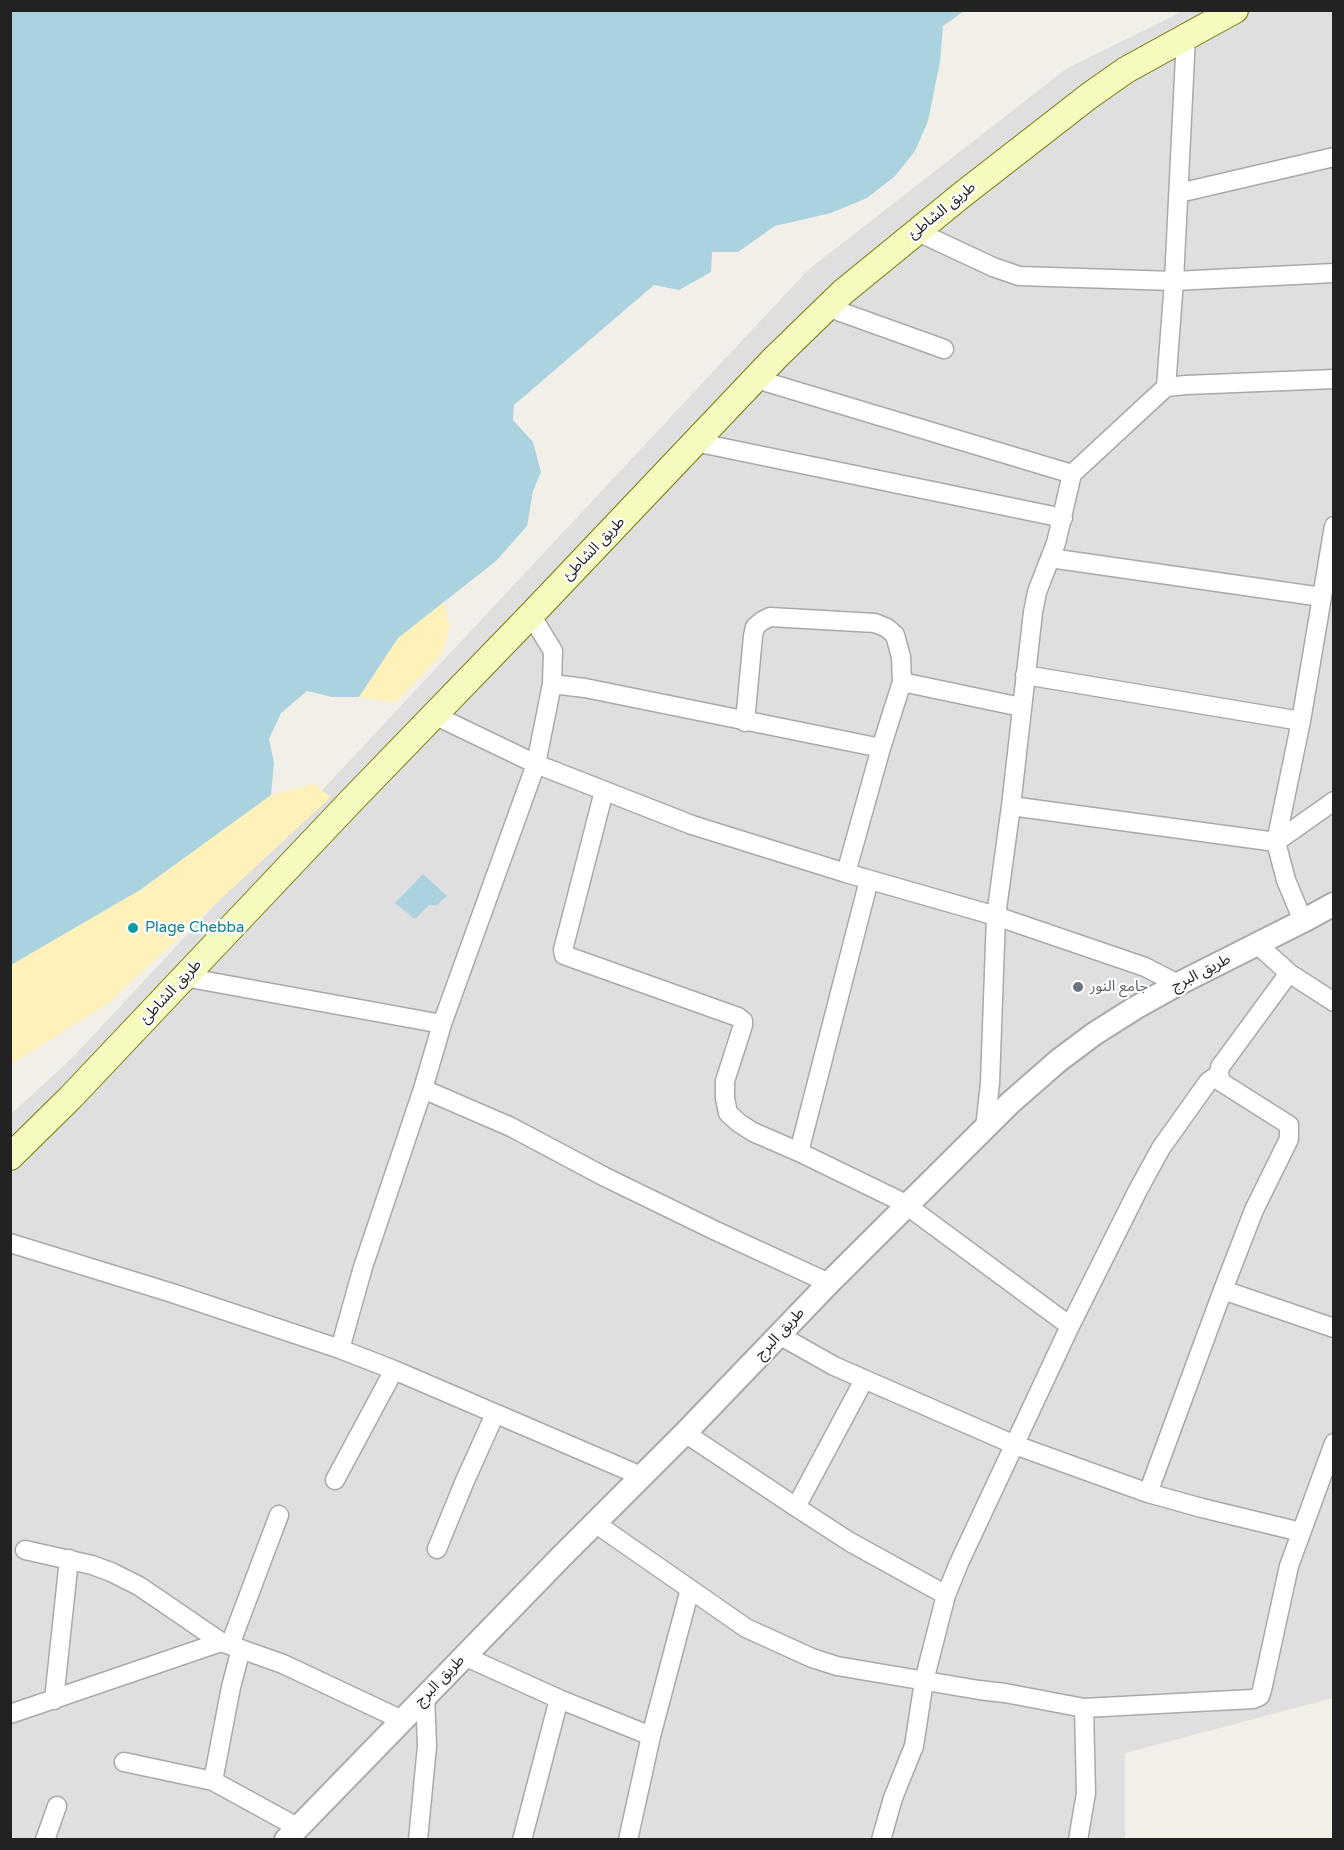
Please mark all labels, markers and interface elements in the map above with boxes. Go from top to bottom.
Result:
street label: طريق الشاطئ [905,178,979,244]
street label: طريق الشاطئ [559,513,629,585]
place label: Plage Chebba [145,919,244,937]
marker: Plage Chebba [126,921,140,935]
street label: طريق البرج [1168,950,1234,996]
street label: طريق الشاطئ [136,956,206,1028]
place label: جامع النور [1090,978,1148,996]
marker: جامع النور [1071,980,1085,994]
street label: طريق البرج [751,1304,809,1364]
street label: طريق البرج [411,1652,469,1710]

